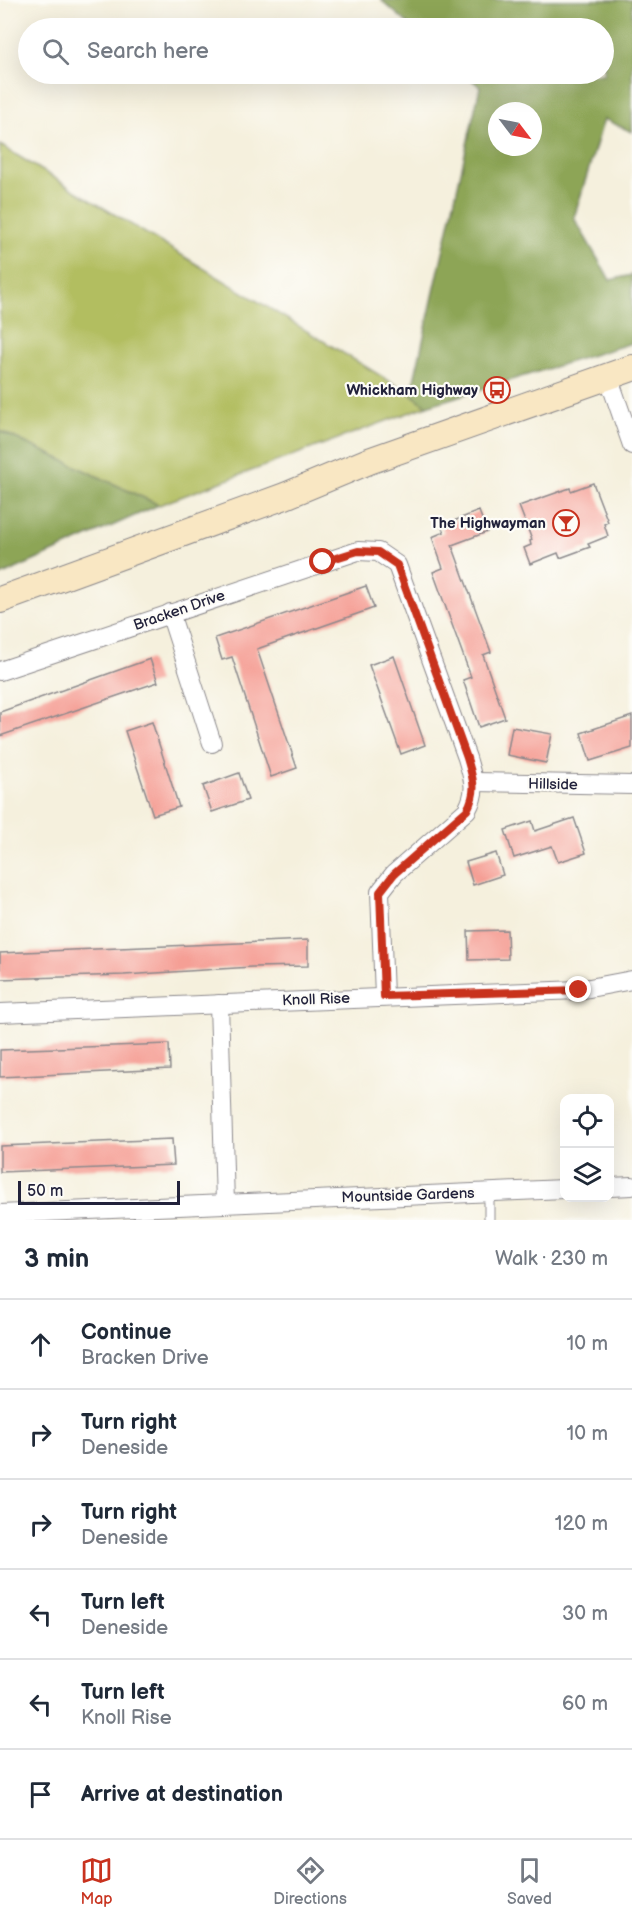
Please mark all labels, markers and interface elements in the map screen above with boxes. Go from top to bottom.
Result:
search box [18,18,614,84]
icon: search [39,35,72,68]
text: Search here [87,38,209,65]
north arrow [488,102,542,156]
bus stop icon: Whickham Highway [482,375,512,405]
place label: Whickham Highway [347,381,478,400]
bar icon: The Highwayman [551,508,581,538]
place label: The Highwayman [430,514,546,533]
route start [309,548,335,574]
street label: Bracken Drive [131,586,228,635]
street label: Hillside [528,775,578,794]
route end [565,976,591,1002]
street label: Knoll Rise [282,989,350,1010]
map controls [560,1094,614,1202]
button: locate [560,1094,614,1148]
button: layers [560,1148,614,1202]
scale bar [18,1178,180,1206]
text: 50 m [27,1182,63,1201]
street label: Mountside Gardens [341,1184,476,1207]
text: 3 min [24,1244,89,1275]
text: Walk · 230 m [495,1247,608,1271]
text: Continue [81,1319,171,1346]
icon: ahead [24,1328,57,1361]
text: 10 m [567,1332,608,1356]
text: Bracken Drive [81,1346,209,1370]
text: Turn right [81,1409,177,1436]
icon: right [24,1418,57,1451]
text: 10 m [567,1422,608,1446]
text: Deneside [81,1436,168,1460]
text: Turn right [81,1499,177,1526]
icon: right [24,1508,57,1541]
text: 120 m [555,1512,608,1536]
text: Deneside [81,1526,168,1550]
text: Turn left [81,1589,165,1616]
icon: left [24,1598,57,1631]
text: 30 m [562,1602,608,1626]
text: Deneside [81,1616,168,1640]
text: Turn left [81,1679,165,1706]
icon: left [24,1688,57,1721]
text: 60 m [562,1692,608,1716]
text: Knoll Rise [81,1706,172,1730]
icon: arrive [24,1778,57,1811]
text: Arrive at destination [81,1781,283,1808]
tab: Map [80,1854,113,1909]
tab: Directions [273,1854,347,1909]
tab: Saved [507,1854,552,1909]

